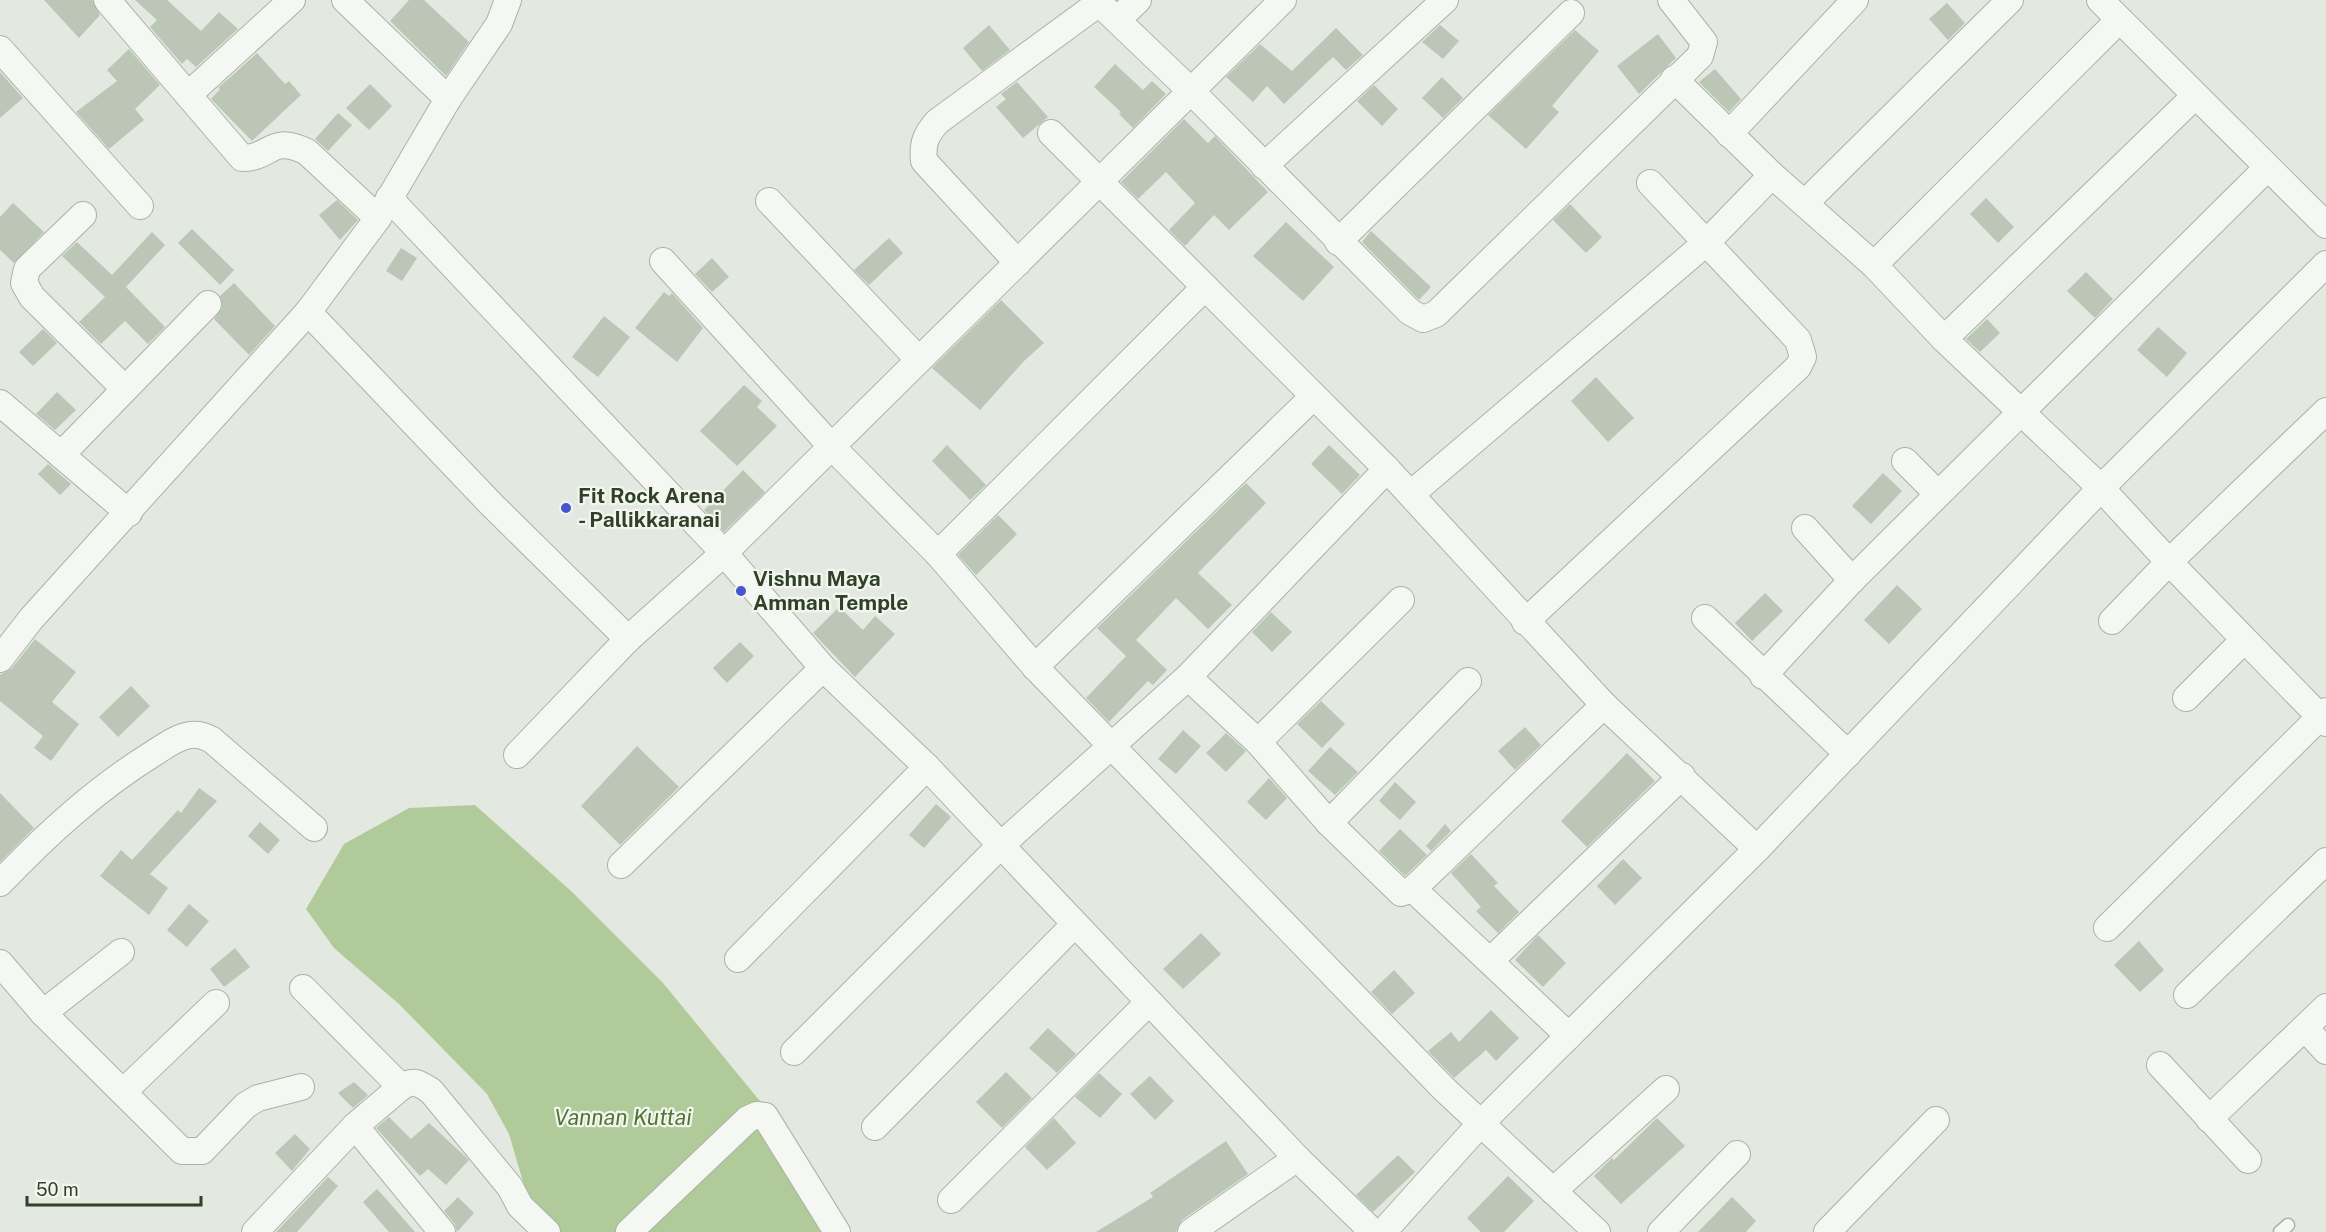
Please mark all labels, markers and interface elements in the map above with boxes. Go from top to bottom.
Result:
place label: Fit Rock Arena - Pallikkaranai [578,483,725,532]
marker: Fit Rock Arena - Pallikkaranai [559,501,573,515]
place label: Vishnu Maya Amman Temple [753,566,908,615]
marker: Vishnu Maya Amman Temple [734,584,748,598]
water label: Vannan Kuttai [554,1104,692,1130]
scale bar [27,1169,201,1207]
text: 50 m [36,1179,79,1200]

